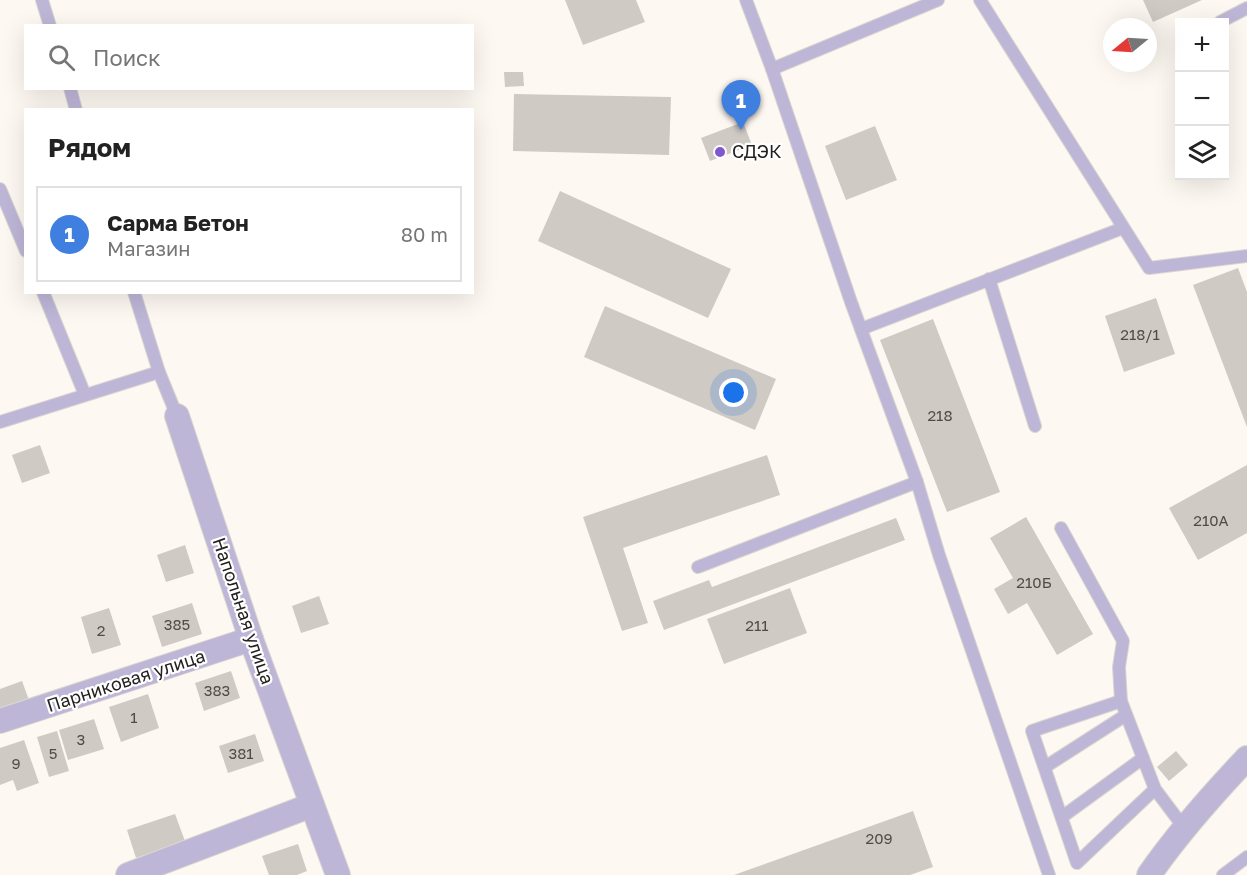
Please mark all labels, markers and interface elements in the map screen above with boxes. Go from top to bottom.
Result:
north arrow [1103,18,1157,72]
map controls [1175,18,1229,180]
button: + [1175,18,1229,72]
search box [24,24,474,90]
icon: search [45,41,78,74]
text: Поиск [93,44,161,71]
button: − [1175,72,1229,126]
pin: 1 [722,80,760,130]
button: layers [1175,126,1229,180]
text: Рядом [48,132,131,163]
place label: СДЭК [732,140,782,162]
marker: СДЭК [713,145,727,159]
text: Сарма Бетон [107,209,249,236]
text: 1 [64,222,75,246]
text: 80 m [401,222,448,246]
text: Магазин [107,236,191,260]
house number: 218/1 [1120,325,1160,343]
your location [719,378,748,407]
house number: 218 [927,406,953,424]
house number: 210А [1193,511,1229,529]
street label: Напольная улица [208,534,279,687]
house number: 210Б [1016,573,1052,591]
house number: 385 [164,615,190,633]
house number: 211 [745,616,769,634]
house number: 2 [97,621,105,639]
street label: Парниковая улица [44,644,208,716]
house number: 383 [204,681,230,699]
house number: 1 [130,708,138,726]
house number: 3 [77,730,85,748]
house number: 5 [49,744,57,762]
house number: 381 [228,744,254,762]
house number: 9 [11,754,21,772]
house number: 209 [865,829,893,847]

